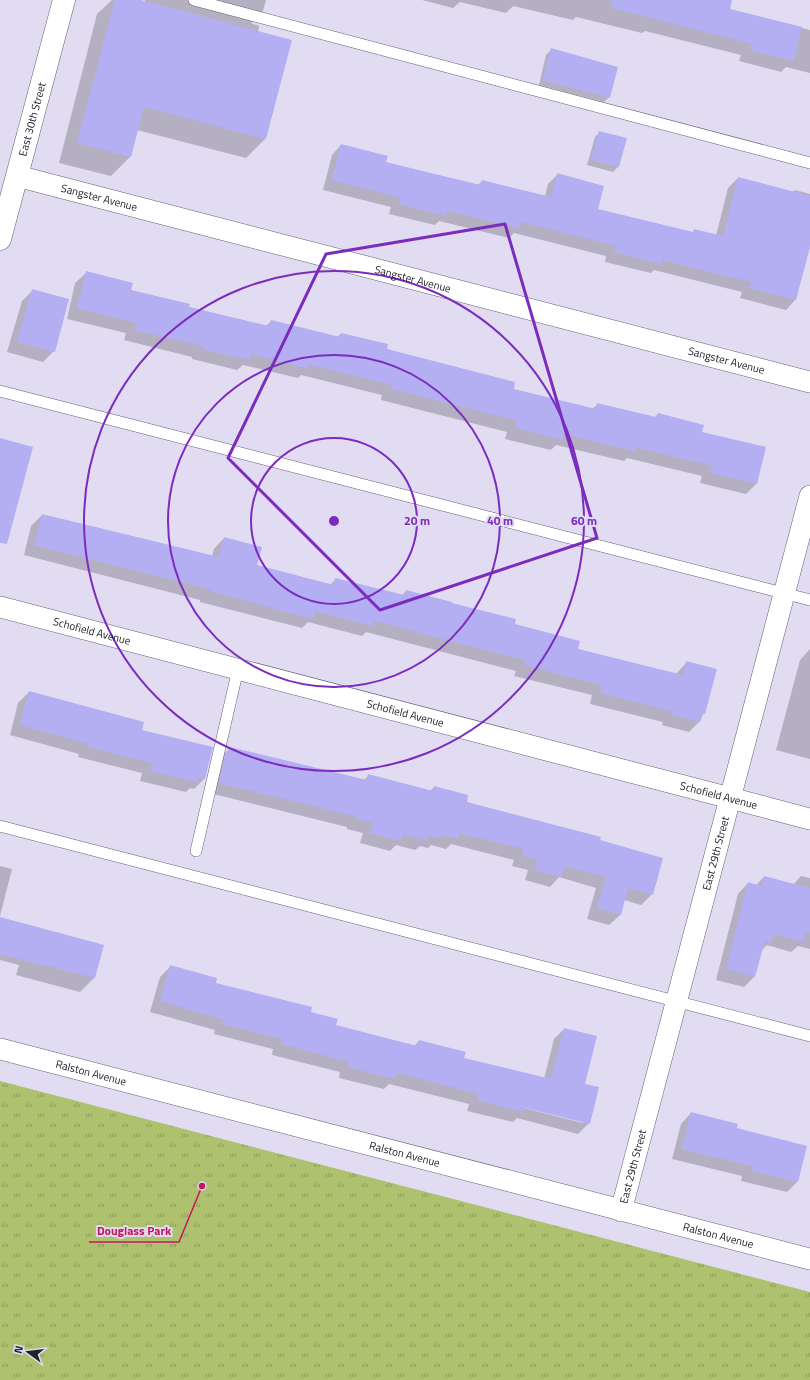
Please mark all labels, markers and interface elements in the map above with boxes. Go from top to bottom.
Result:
street label: East 30th Street [15,80,50,158]
street label: Sangster Avenue [59,180,140,215]
street label: Sangster Avenue [373,261,453,297]
street label: Sangster Avenue [687,343,767,378]
text: 20 m [404,511,430,530]
text: 40 m [487,511,513,530]
text: 60 m [571,511,597,530]
centre of rings [327,514,341,528]
street label: Schofield Avenue [51,613,133,649]
street label: Schofield Avenue [365,695,446,731]
street label: Schofield Avenue [678,777,760,813]
street label: East 29th Street [698,814,733,892]
street label: Ralston Avenue [54,1056,128,1090]
street label: East 29th Street [615,1128,650,1205]
street label: Ralston Avenue [368,1137,442,1171]
callout: Douglass Park [89,1218,179,1242]
street label: Ralston Avenue [681,1218,756,1252]
text: Douglass Park [97,1221,172,1240]
north arrow [8,1332,48,1372]
text: N [10,1344,27,1355]

